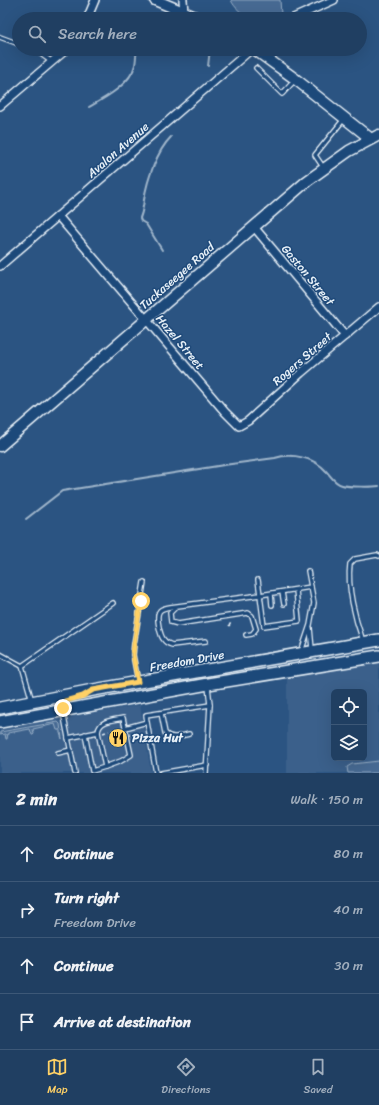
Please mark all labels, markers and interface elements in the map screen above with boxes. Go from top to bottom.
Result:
search box [12,12,367,56]
text: Search here [58,21,137,47]
icon: search [26,23,48,45]
street label: Avalon Avenue [81,116,154,184]
street label: Tuckaseegee Road [134,236,221,315]
street label: Gaston Street [276,239,341,311]
street label: Hazel Street [150,309,210,375]
street label: Rogers Street [267,326,338,391]
route start [132,592,150,610]
street label: Freedom Drive [148,644,226,678]
map controls [331,689,367,761]
button: locate [331,689,367,725]
route end [54,699,72,717]
button: layers [331,725,367,761]
restaurant icon: Pizza Hut [107,727,129,749]
place label: Pizza Hut [132,727,184,749]
text: 2 min [16,784,57,814]
text: Walk · 150 m [290,788,363,811]
text: Continue [54,841,114,867]
text: 80 m [334,842,363,865]
icon: ahead [16,843,38,865]
text: Turn right [54,885,119,911]
text: 40 m [333,898,363,921]
icon: right [16,899,38,921]
text: Freedom Drive [54,911,136,934]
text: Continue [54,953,114,979]
text: 30 m [334,954,363,977]
icon: ahead [16,955,38,977]
text: Arrive at destination [54,1009,191,1035]
icon: arrive [16,1011,38,1033]
tab: Map [46,1056,68,1099]
tab: Directions [161,1056,211,1099]
tab: Saved [304,1056,333,1099]

